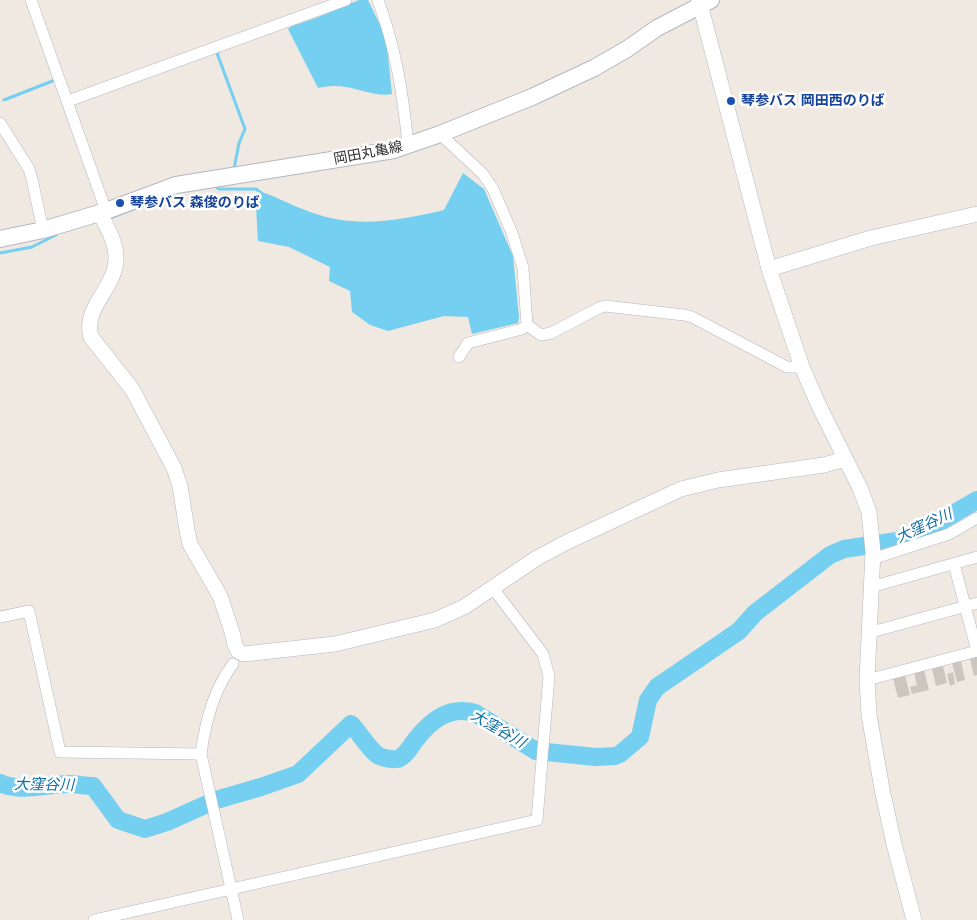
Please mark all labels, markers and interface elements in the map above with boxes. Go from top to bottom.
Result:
place label: 琴参バス 岡田西のりば [741,93,885,109]
marker: 琴参バス 岡田西のりば [725,95,737,107]
street label: 岡田丸亀線 [332,138,404,168]
place label: 琴参バス 森俊のりば [130,195,260,211]
marker: 琴参バス 森俊のりば [114,197,126,209]
water label: 大窪谷川 [893,505,955,547]
water label: 大窪谷川 [468,706,528,752]
water label: 大窪谷川 [14,775,74,795]

